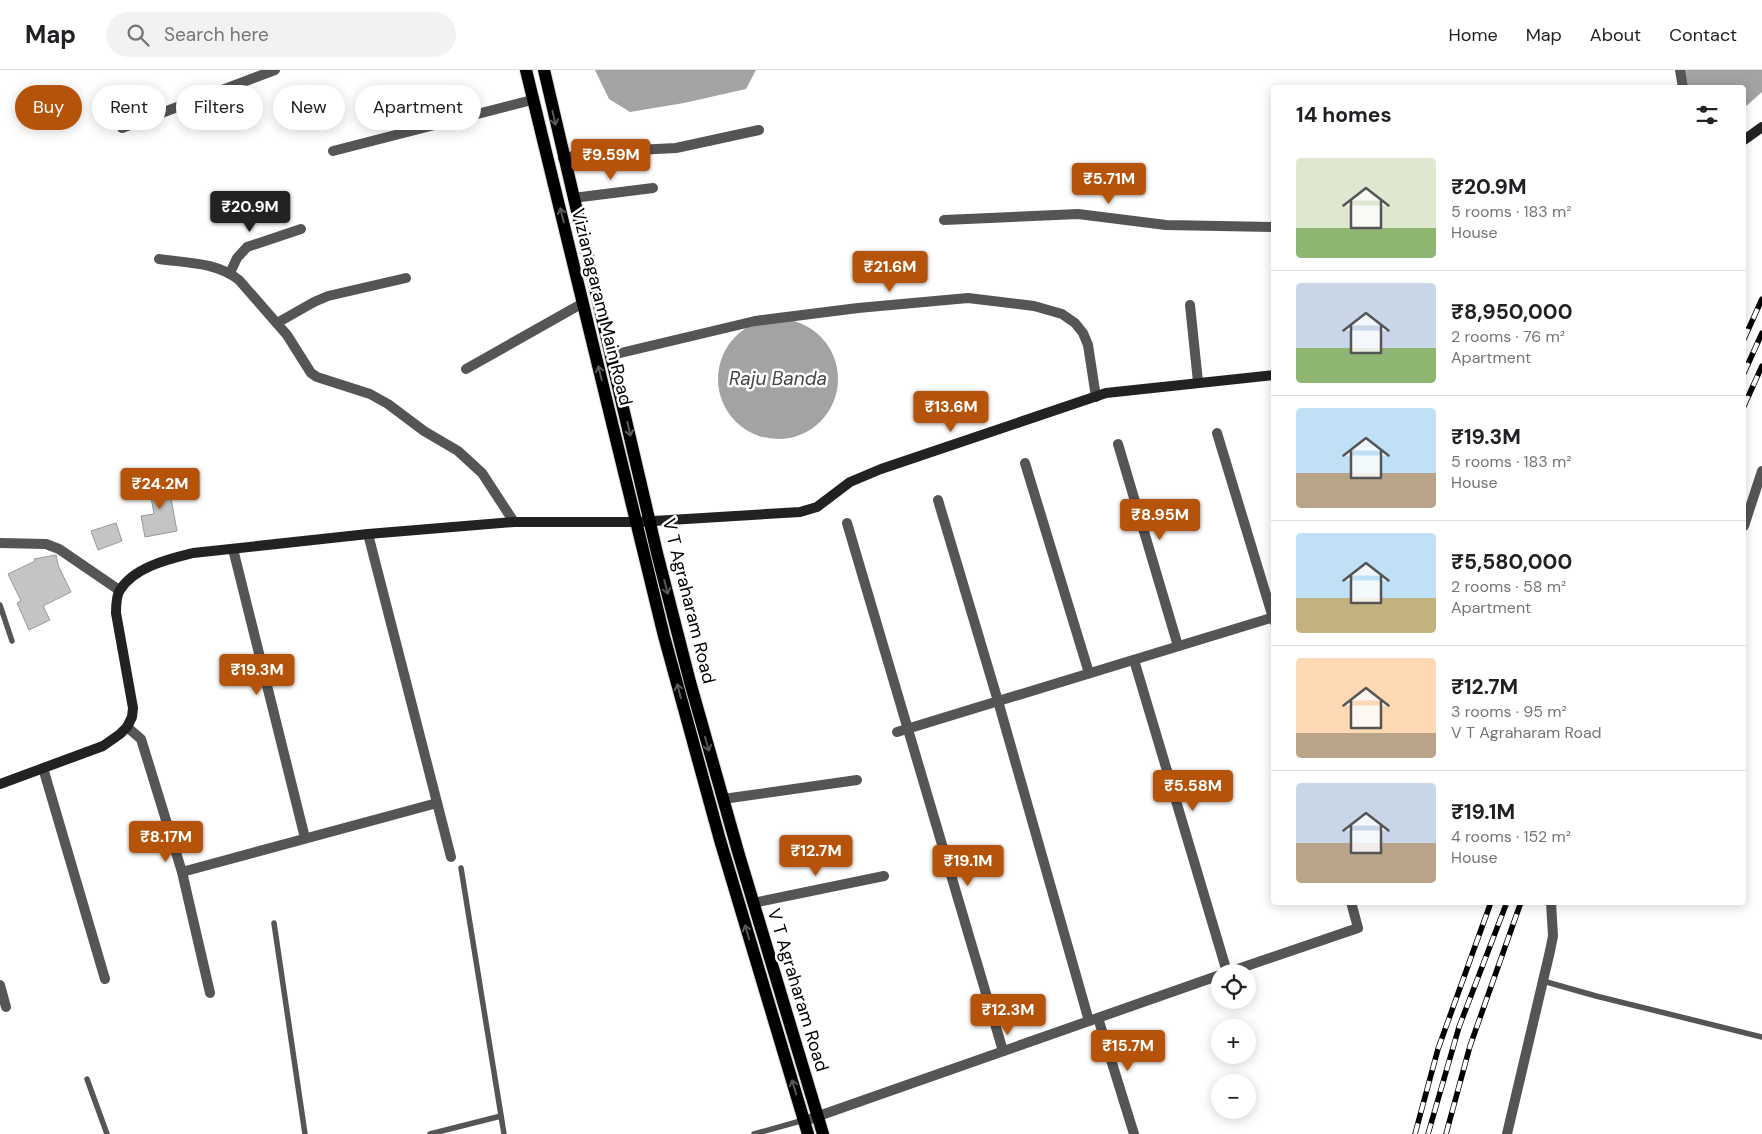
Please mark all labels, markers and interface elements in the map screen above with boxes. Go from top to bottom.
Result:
search box [106,12,456,57]
text: Map [25,19,76,50]
icon: search [124,21,152,49]
text: Search here [164,22,269,47]
text: Home [1448,23,1498,47]
text: Map [1526,23,1562,47]
text: About [1590,23,1641,47]
text: Contact [1669,23,1737,47]
chip: Buy [15,85,82,130]
chip: Rent [92,85,166,130]
chip: Filters [176,85,263,130]
chip: New [273,85,345,130]
chip: Apartment [355,85,481,130]
text: 14 homes [1296,101,1392,129]
icon: filters [1693,101,1721,129]
one-way arrow [550,109,559,125]
pin: ₹9.59M [570,138,652,181]
text: ₹9.59M [582,144,640,165]
pin: ₹5.71M [1068,162,1150,205]
text: ₹5.71M [1083,168,1135,189]
text: ₹20.9M [1451,173,1527,201]
icon: home [1336,178,1396,238]
pin: ₹20.9M [209,190,291,233]
text: ₹20.9M [221,196,279,217]
text: 5 rooms · 183 m² [1451,201,1572,222]
street label: Vizianagaram Main Road [566,206,638,408]
one-way arrow [557,208,566,224]
text: House [1451,222,1498,243]
pin: ₹21.6M [849,250,931,293]
text: ₹21.6M [864,256,916,277]
text: ₹8,950,000 [1451,298,1572,326]
icon: home [1336,303,1396,363]
text: 2 rooms · 76 m² [1451,326,1565,347]
text: Apartment [1451,347,1531,368]
one-way arrow [595,366,604,382]
water label: Raju Banda [729,366,827,391]
pin: ₹13.6M [910,390,992,433]
text: ₹13.6M [924,396,978,417]
one-way arrow [625,420,634,436]
text: ₹19.3M [1451,423,1521,451]
icon: home [1336,428,1396,488]
text: 5 rooms · 183 m² [1451,451,1572,472]
pin: ₹24.2M [119,468,201,510]
text: House [1451,472,1498,493]
text: ₹24.2M [132,473,188,494]
pin: ₹8.95M [1119,498,1201,541]
text: ₹8.95M [1131,504,1189,525]
street label: V T Agraharam Road [657,516,721,686]
text: ₹5,580,000 [1451,548,1572,576]
icon: home [1336,553,1396,613]
text: 2 rooms · 58 m² [1451,576,1566,597]
one-way arrow [662,579,671,595]
text: Apartment [1451,597,1531,618]
pin: ₹19.3M [216,654,298,696]
text: ₹19.3M [230,659,284,680]
text: ₹12.7M [1451,673,1518,701]
icon: home [1336,678,1396,738]
one-way arrow [674,684,683,700]
text: 3 rooms · 95 m² [1451,701,1567,722]
text: V T Agraharam Road [1451,722,1602,743]
one-way arrow [703,736,713,752]
pin: ₹5.58M [1152,770,1234,812]
text: ₹5.58M [1164,775,1222,796]
text: ₹19.1M [1451,798,1515,826]
icon: home [1336,803,1396,863]
pin: ₹8.17M [125,820,207,863]
text: ₹8.17M [140,826,192,847]
text: 4 rooms · 152 m² [1451,826,1571,847]
pin: ₹12.7M [775,834,857,877]
text: ₹12.7M [790,840,842,861]
pin: ₹19.1M [927,844,1009,887]
text: House [1451,847,1498,868]
text: ₹19.1M [944,850,992,871]
street label: V T Agraharam Road [762,905,834,1075]
one-way arrow [742,924,752,940]
map controls [1211,964,1256,1119]
button: locate [1211,964,1256,1009]
pin: ₹12.3M [967,994,1049,1036]
text: ₹12.3M [982,999,1034,1020]
button: + [1211,1019,1256,1064]
pin: ₹15.7M [1087,1030,1169,1072]
text: ₹15.7M [1102,1035,1154,1056]
button: − [1211,1074,1256,1119]
one-way arrow [789,1080,799,1096]

